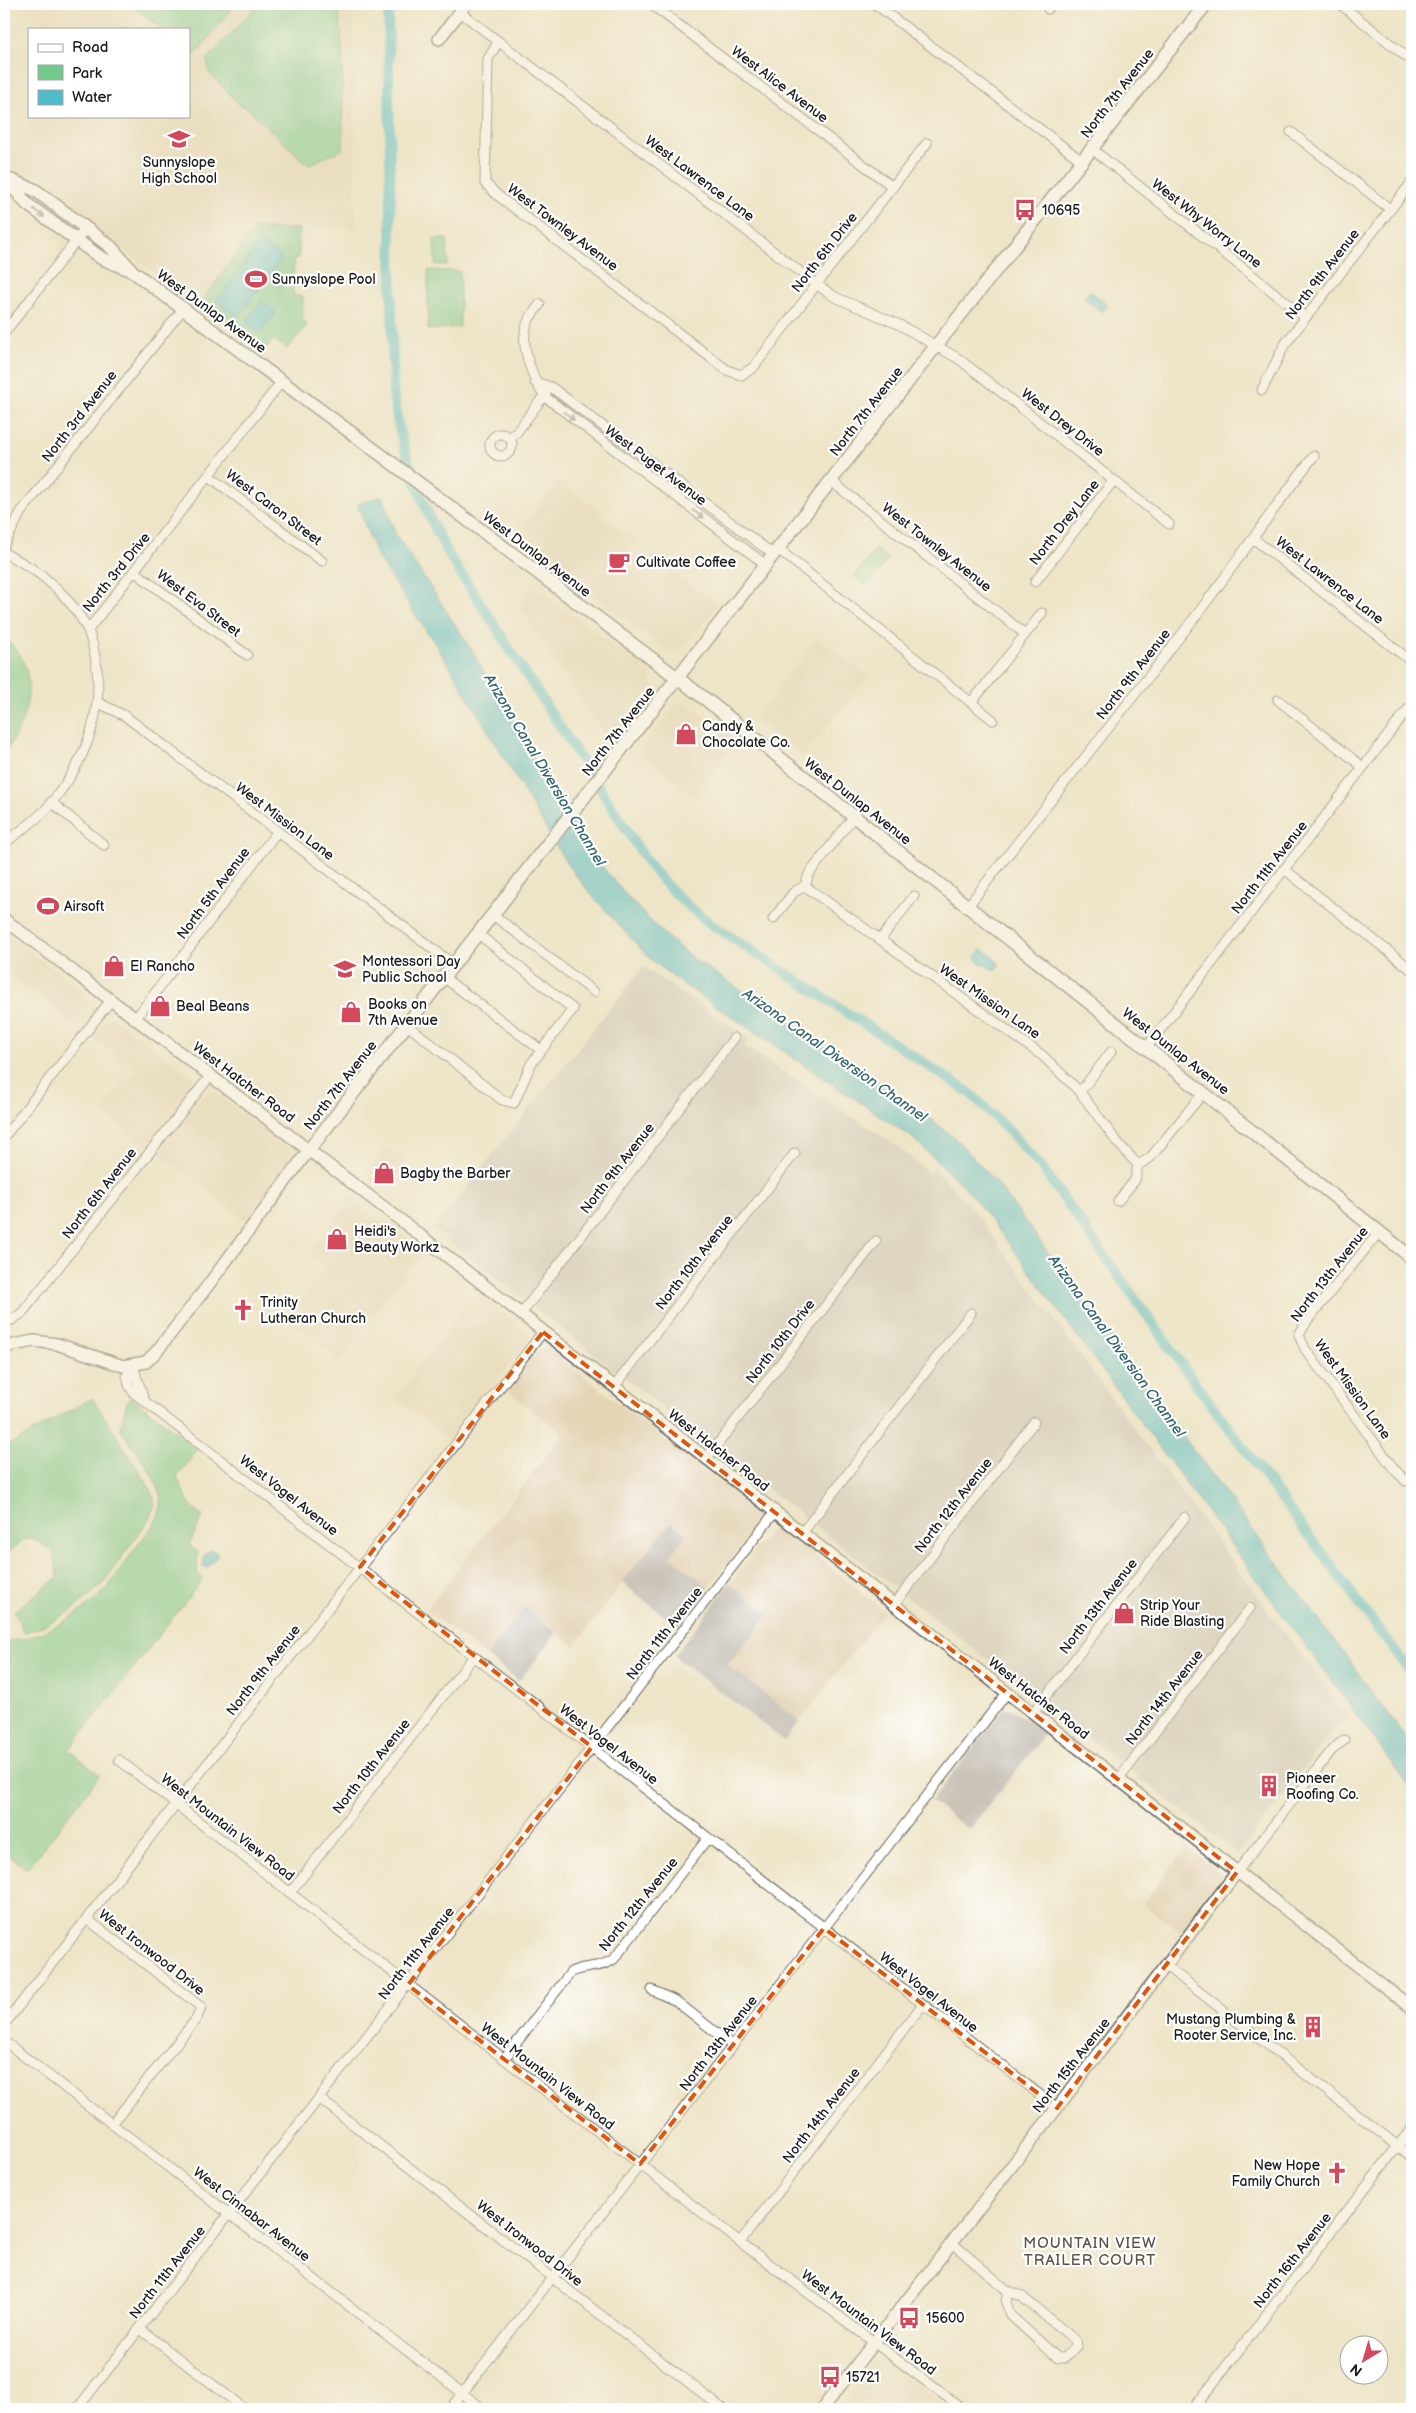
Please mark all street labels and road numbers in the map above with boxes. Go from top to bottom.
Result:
street label: West Alice Avenue [728,42,831,126]
street label: North 7th Avenue [1077,45,1158,141]
street label: West Lawrence Lane [642,132,758,225]
street label: West Why Worry Lane [1148,175,1265,272]
street label: West Townley Avenue [504,180,621,275]
street label: North 6th Drive [788,209,861,296]
street label: North 9th Avenue [1282,226,1363,323]
street label: West Dunlap Avenue [154,266,270,357]
street label: North 7th Avenue [826,363,907,459]
street label: North 3rd Avenue [38,367,120,466]
street label: West Drey Drive [1018,385,1108,460]
street label: West Puget Avenue [601,421,710,509]
street label: West Caron Street [222,466,326,549]
street label: North Drey Lane [1026,476,1103,568]
street label: West Townley Avenue [879,499,995,595]
street label: West Dunlap Avenue [479,508,594,601]
street label: North 3rd Drive [79,529,154,616]
street label: West Lawrence Lane [1272,533,1387,628]
street label: West Eva Street [153,566,245,641]
street label: North 9th Avenue [1093,626,1174,723]
street label: North 7th Avenue [578,683,659,779]
street label: West Dunlap Avenue [801,754,915,848]
street label: West Mission Lane [232,779,337,864]
street label: North 11th Avenue [1228,817,1311,917]
street label: North 5th Avenue [173,844,253,942]
street label: West Mission Lane [936,960,1043,1043]
street label: West Dunlap Avenue [1119,1004,1233,1098]
street label: North 7th Avenue [300,1037,381,1133]
street label: West Hatcher Road [189,1038,298,1126]
street label: North 9th Avenue [577,1120,658,1217]
street label: North 6th Avenue [59,1144,140,1242]
street label: North 10th Avenue [652,1211,737,1313]
street label: North 13th Avenue [1287,1223,1372,1325]
street label: North 10th Drive [742,1296,818,1387]
street label: West Mission Lane [1311,1336,1394,1442]
street label: West Hatcher Road [665,1406,773,1495]
street label: West Vogel Avenue [236,1452,341,1539]
street label: North 12th Avenue [911,1454,996,1556]
street label: North 13th Avenue [1056,1555,1141,1657]
street label: North 11th Avenue [623,1583,706,1683]
street label: North 9th Avenue [223,1622,304,1719]
street label: North 14th Avenue [1122,1646,1207,1748]
street label: West Hatcher Road [985,1654,1093,1743]
street label: West Vogel Avenue [556,1701,661,1788]
street label: North 10th Avenue [329,1715,414,1817]
street label: West Mountain View Road [158,1770,298,1885]
street label: North 12th Avenue [595,1854,681,1955]
street label: North 11th Avenue [375,1903,458,2003]
street label: West Ironwood Drive [95,1906,208,1999]
street label: West Vogel Avenue [876,1949,981,2036]
street label: North 13th Avenue [676,1992,761,2094]
street label: North 15th Avenue [1029,2014,1114,2116]
street label: West Mountain View Road [478,2019,618,2134]
street label: North 14th Avenue [779,2064,864,2166]
street label: West Cinnabar Avenue [190,2163,314,2265]
street label: West Ironwood Drive [473,2197,586,2290]
street label: North 16th Avenue [1250,2209,1335,2311]
street label: North 11th Avenue [126,2222,209,2322]
street label: West Mountain View Road [798,2266,939,2379]

